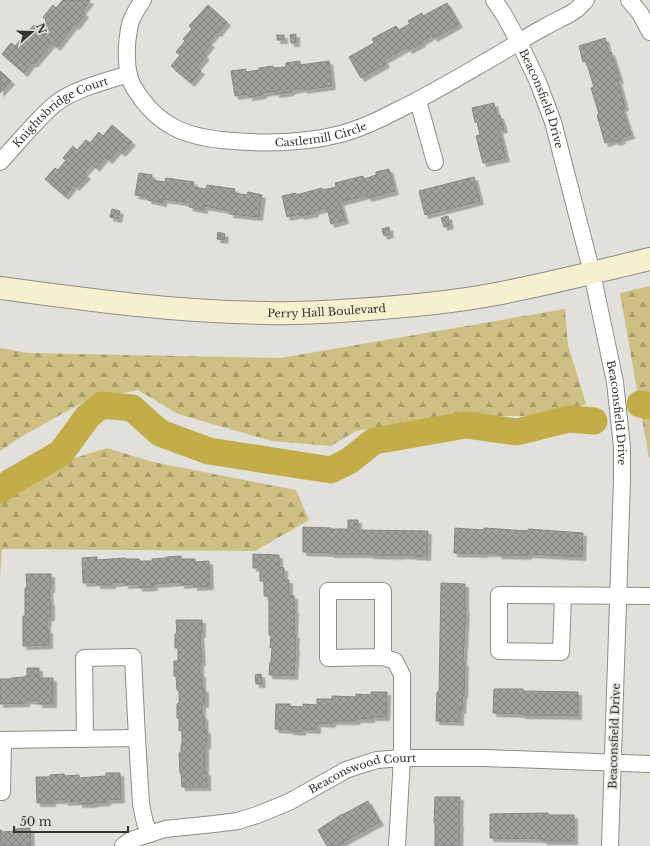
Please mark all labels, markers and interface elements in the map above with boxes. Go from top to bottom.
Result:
north arrow [12,12,52,52]
text: N [33,21,50,36]
street label: Beaconsfield Drive [516,46,567,150]
street label: Knightsbridge Court [10,73,111,150]
street label: Castlemill Circle [275,119,369,149]
street label: Perry Hall Boulevard [267,301,387,320]
street label: Beaconsfield Drive [604,359,629,465]
street label: Beaconsfield Drive [605,683,623,789]
street label: Beaconswood Court [306,751,417,797]
scale bar [14,808,128,834]
text: 50 m [20,814,52,829]

